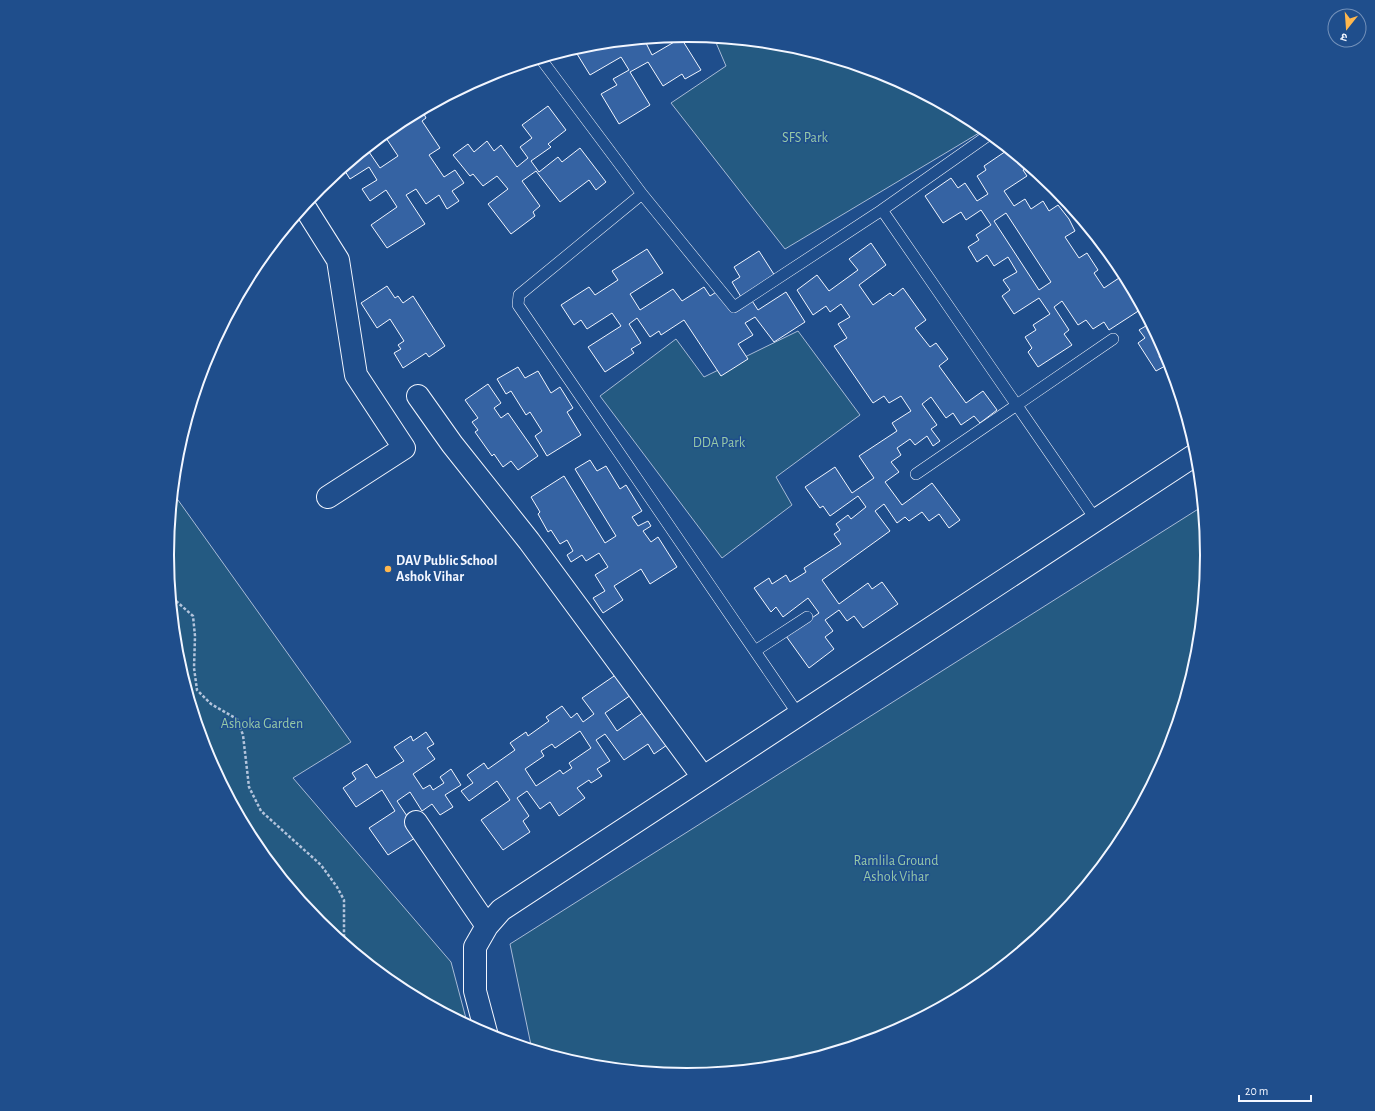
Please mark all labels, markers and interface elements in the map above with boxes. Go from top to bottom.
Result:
north arrow [1327,8,1367,48]
text: उ [1339,31,1349,43]
park label: SFS Park [782,131,828,145]
park label: DDA Park [693,436,746,450]
place label: DAV Public School Ashok Vihar [396,554,497,584]
marker: DAV Public School Ashok Vihar [383,564,393,574]
park label: Ashoka Garden [221,717,303,731]
park label: Ramlila Ground Ashok Vihar [853,854,939,884]
scale bar [1239,1077,1311,1103]
text: 20 m [1245,1085,1268,1097]

